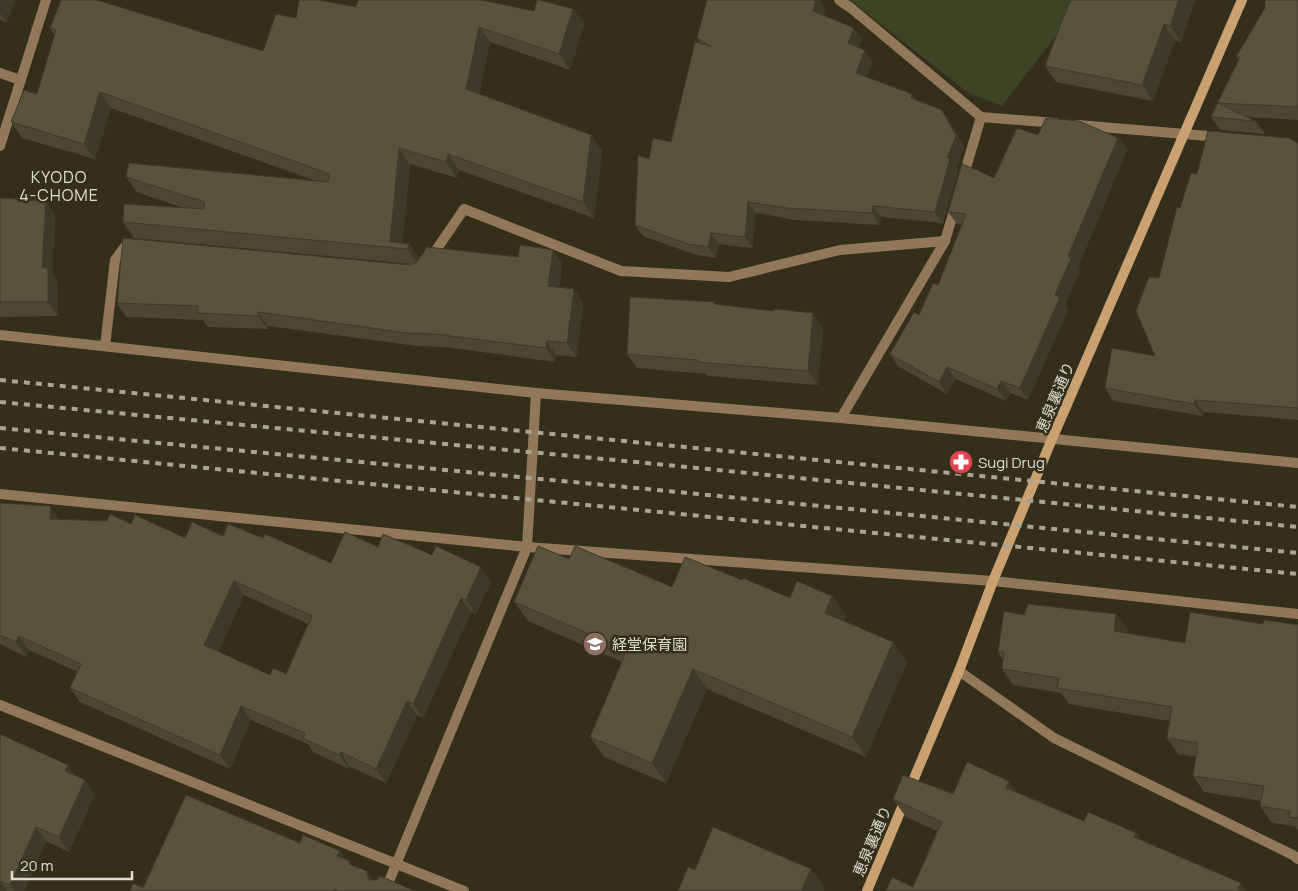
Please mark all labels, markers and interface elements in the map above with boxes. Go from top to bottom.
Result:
district label: KYODO 4-CHOME [19,166,99,206]
street label: 恵泉裏通り [1031,358,1079,436]
pharmacy icon: Sugi Drug [948,449,974,475]
place label: Sugi Drug [978,452,1045,473]
school or university icon: 経堂保育園 [582,631,608,657]
place label: 経堂保育園 [612,634,687,655]
street label: 恵泉裏通り [848,802,896,880]
scale bar [12,848,132,880]
text: 20 m [20,855,53,876]

